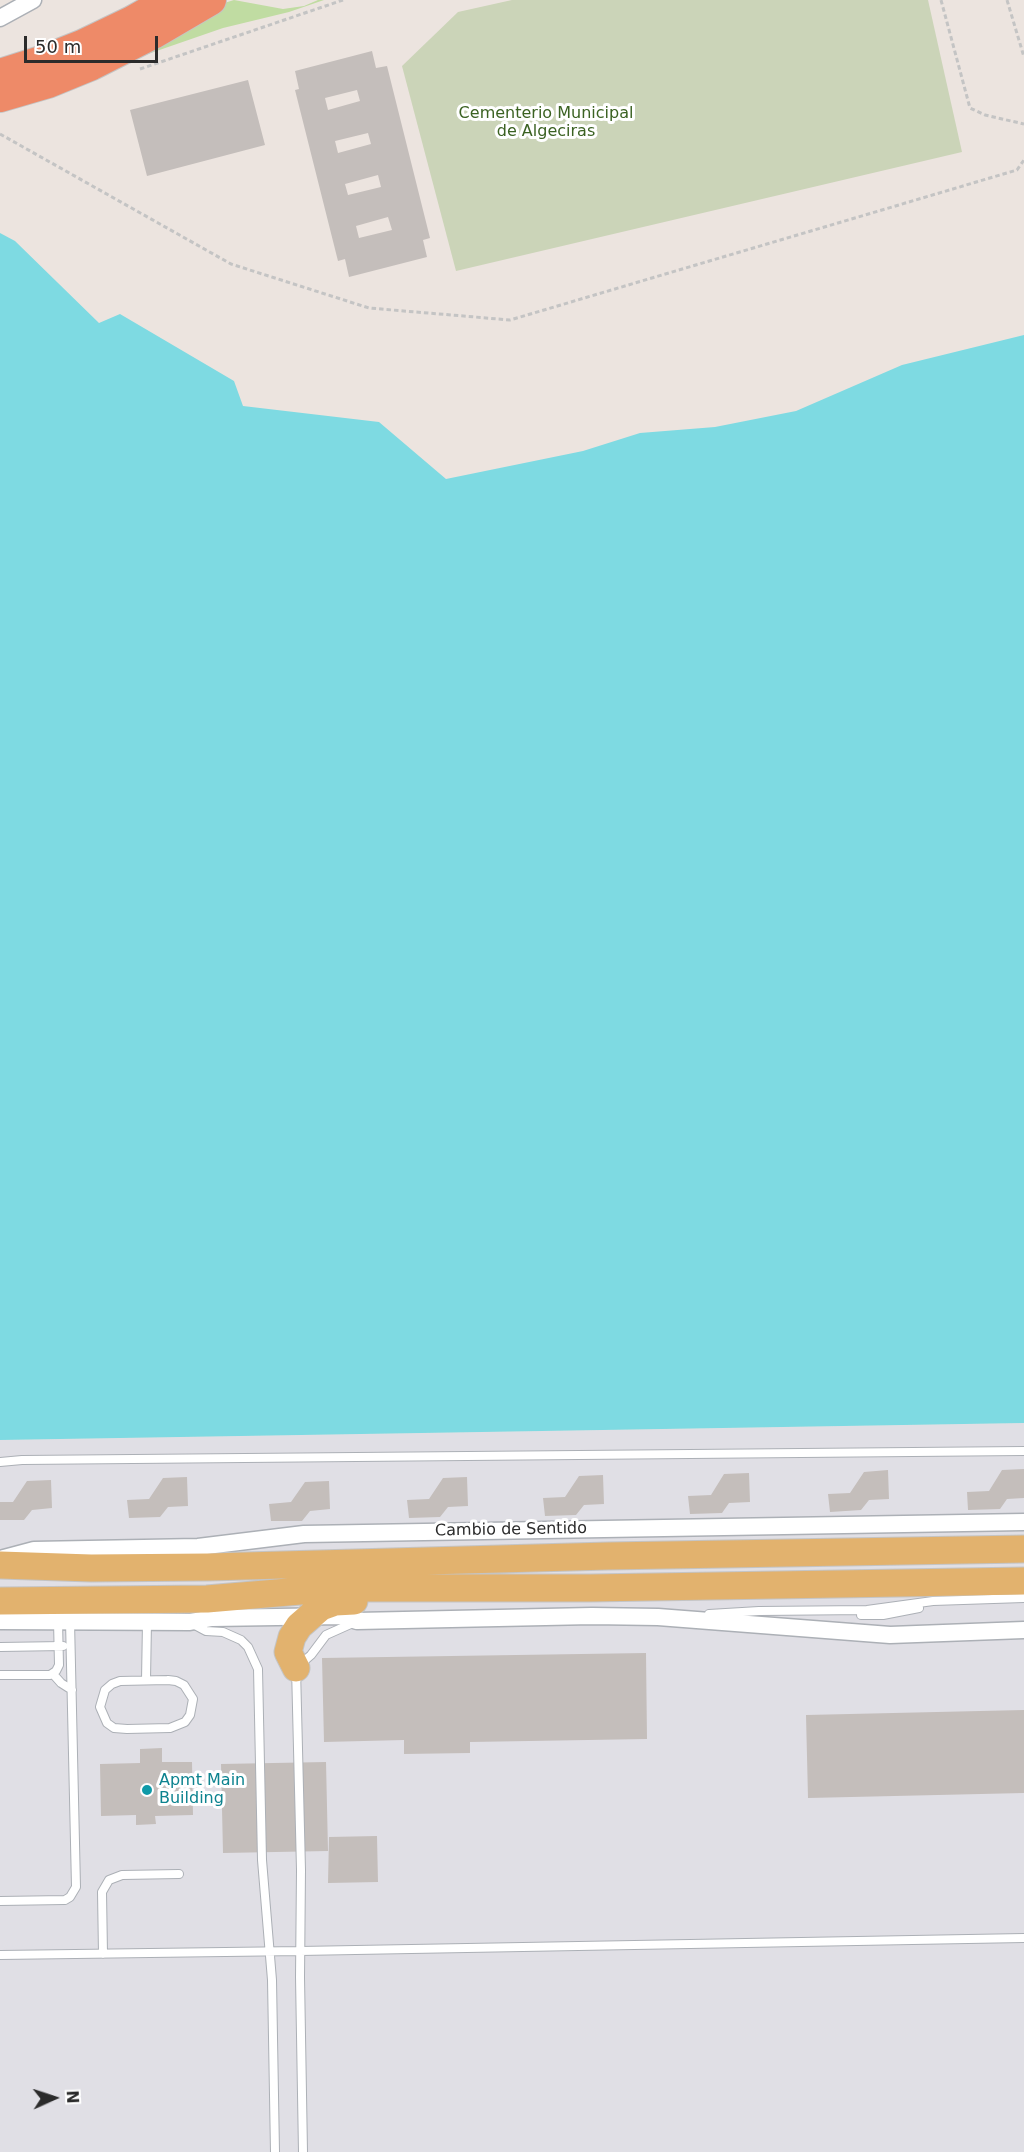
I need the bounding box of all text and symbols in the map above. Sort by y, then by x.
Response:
scale bar [27,24,160,62]
text: 50 m [35,36,81,57]
park label: Cementerio Municipal de Algeciras [459,104,633,142]
street label: Cambio de Sentido [435,1519,587,1541]
place label: Apmt Main Building [159,1771,245,1809]
marker: Apmt Main Building [140,1783,154,1797]
north arrow [24,2068,84,2128]
text: N [63,2090,82,2104]

